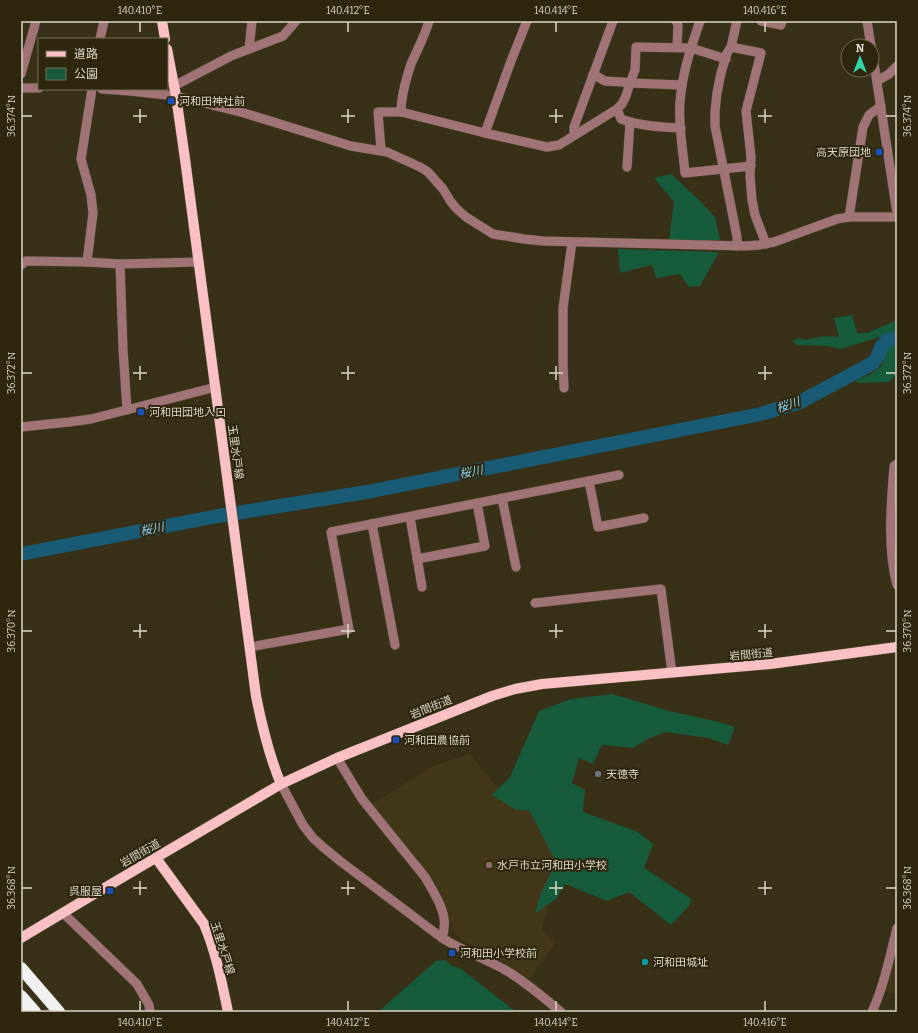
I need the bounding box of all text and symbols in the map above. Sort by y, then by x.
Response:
text: 140.410°E [118,5,162,17]
text: 140.412°E [326,5,370,17]
text: 140.414°E [534,5,578,17]
text: 140.416°E [743,5,787,17]
legend [38,38,168,90]
north arrow [840,38,880,78]
text: N [856,42,865,55]
text: 道路 [74,47,98,61]
text: 公園 [74,67,98,81]
text: 36.374°N [6,95,18,137]
place label: 河和田神社前 [179,95,245,108]
text: 36.374°N [902,95,914,137]
marker: 河和田神社前 [166,96,176,106]
place label: 高天原団地 [816,146,871,159]
marker: 高天原団地 [874,147,884,157]
text: 36.372°N [6,352,18,394]
text: 36.372°N [902,352,914,394]
water label: 桜川 [774,394,804,416]
place label: 河和田団地入口 [149,406,226,419]
marker: 河和田団地入口 [136,407,146,417]
street label: 玉里水戸線 [225,424,246,480]
water label: 桜川 [458,462,486,481]
water label: 桜川 [139,519,167,538]
text: 36.370°N [6,610,18,652]
text: 36.370°N [902,610,914,652]
street label: 岩間街道 [729,646,774,663]
street label: 岩間街道 [408,693,454,722]
place label: 河和田農協前 [404,734,470,747]
marker: 河和田農協前 [391,735,401,745]
place label: 天徳寺 [606,768,639,781]
marker: 天徳寺 [593,769,603,779]
street label: 岩間街道 [118,837,163,870]
place label: 水戸市立河和田小学校 [497,859,607,872]
marker: 水戸市立河和田小学校 [484,860,494,870]
text: 36.368°N [6,866,18,910]
text: 36.368°N [902,866,914,910]
place label: 呉服屋 [69,885,102,898]
marker: 呉服屋 [105,886,115,896]
street label: 玉里水戸線 [208,920,237,976]
place label: 河和田小学校前 [460,947,537,960]
marker: 河和田小学校前 [447,948,457,958]
place label: 河和田城址 [653,956,708,969]
marker: 河和田城址 [640,957,650,967]
text: 140.410°E [118,1017,162,1029]
text: 140.412°E [326,1017,370,1029]
text: 140.414°E [534,1017,578,1029]
text: 140.416°E [743,1017,787,1029]

